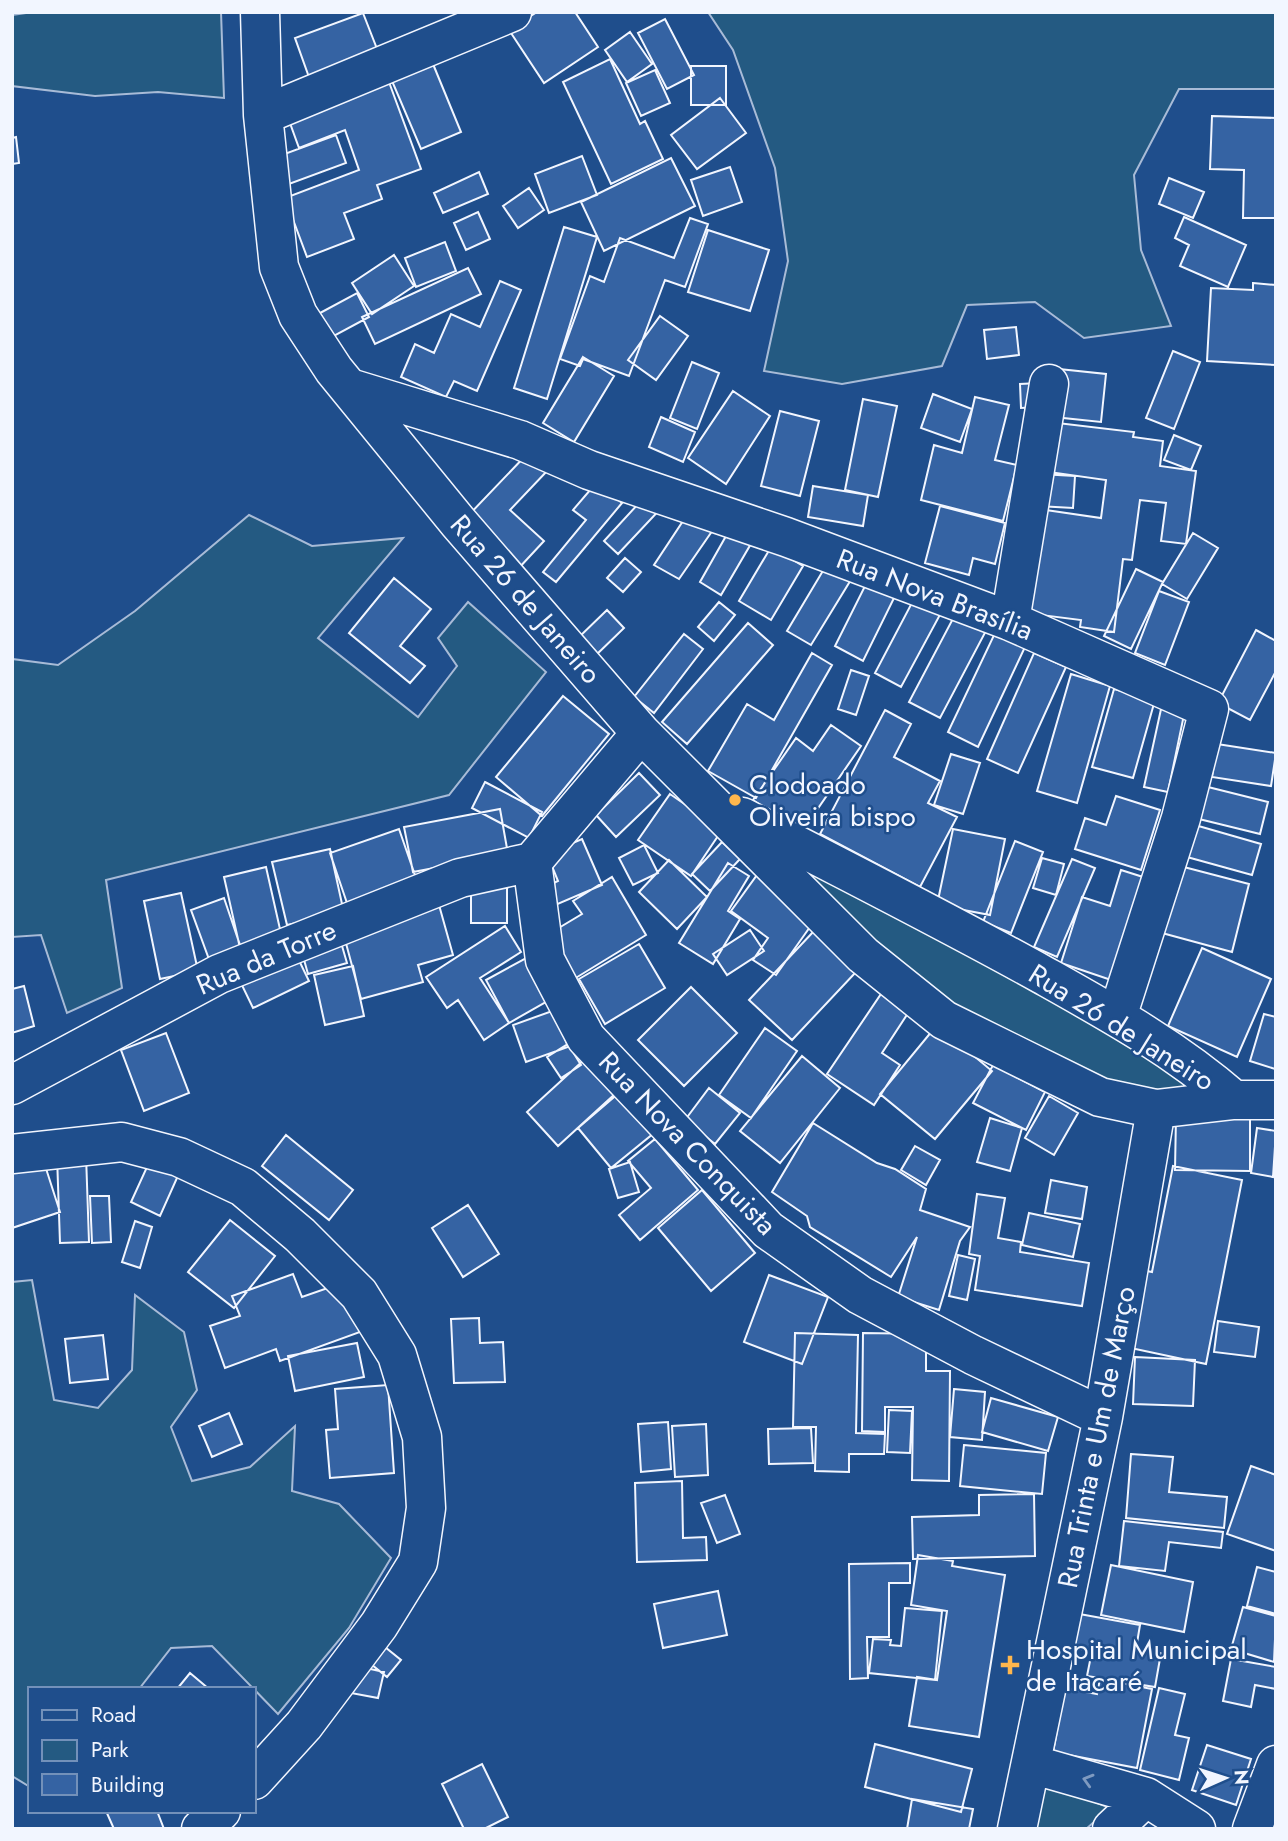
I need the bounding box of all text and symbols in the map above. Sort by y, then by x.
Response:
street label: Rua 26 de Janeiro [440,506,611,693]
street label: Rua Nova Brasília [831,538,1039,651]
place label: Clodoado Oliveira bispo [749,764,916,837]
marker: Clodoado Oliveira bispo [727,792,743,808]
street label: Rua da Torre [190,910,343,1005]
street label: Rua 26 de Janeiro [1021,954,1223,1101]
street label: Rua Nova Conquista [589,1042,786,1244]
street label: Rua Trinta e Um de Março [1047,1283,1146,1591]
place label: Hospital Municipal de Itacaré [1026,1629,1247,1702]
marker: Hospital Municipal de Itacaré [1000,1655,1020,1675]
legend [28,1687,256,1813]
text: Road [91,1700,136,1730]
text: Park [91,1735,129,1765]
north arrow [1190,1743,1260,1813]
text: N [1228,1769,1255,1785]
text: Building [91,1770,164,1800]
one-way arrow [1083,1774,1095,1789]

